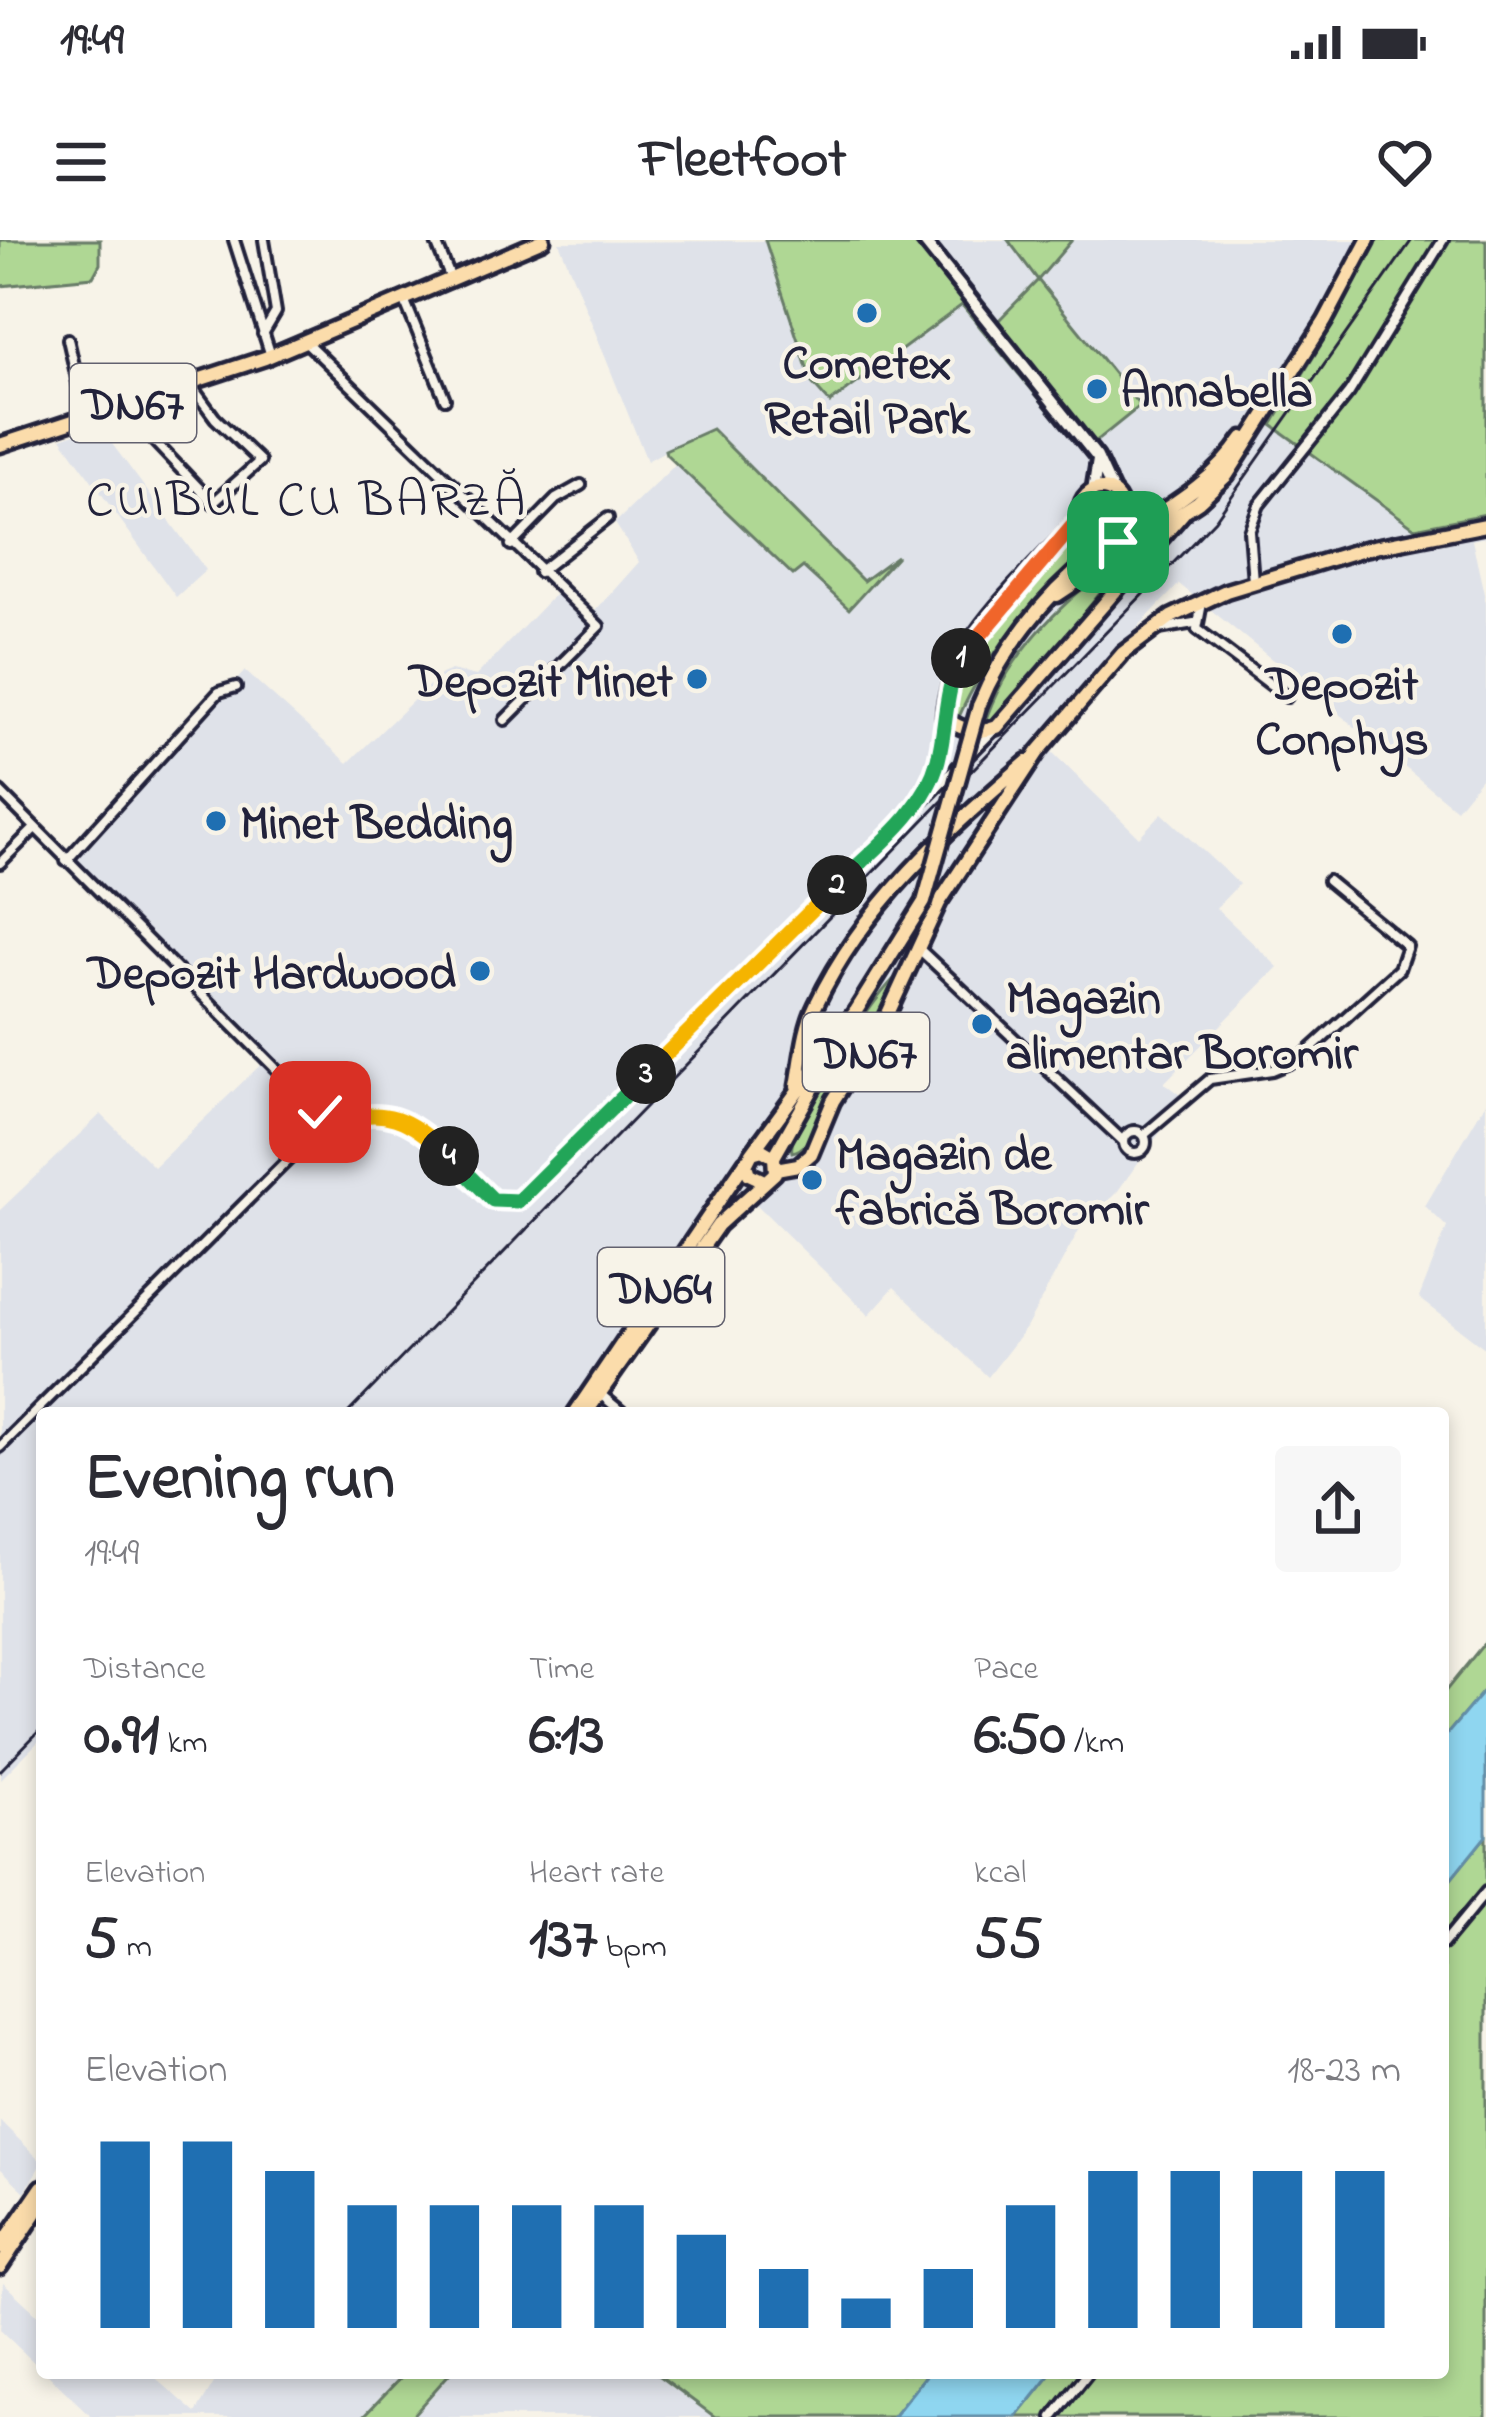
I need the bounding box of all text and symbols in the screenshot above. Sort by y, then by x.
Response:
text: 19:49 [60,9,124,75]
text: Fleetfoot [640,123,846,201]
icon: menu [48,129,114,195]
icon: heart [1372,129,1438,195]
marker: Cometex Retail Park [854,300,880,326]
place label: Cometex Retail Park [764,331,971,456]
place label: Annabella [1121,359,1313,429]
road number: DN67 [70,364,196,442]
marker: Annabella [1084,376,1110,402]
district label: CUIBUL CU BARZĂ [86,465,528,540]
pin [1067,491,1169,593]
icon: arrive [1085,509,1151,575]
marker: Depozit Conphys [1329,621,1355,647]
pin: 1 [931,628,991,688]
text: 1 [956,634,966,682]
place label: Depozit Minet [407,649,674,719]
place label: Depozit Conphys [1255,652,1429,777]
marker: Depozit Minet [684,666,710,692]
place label: Minet Bedding [240,791,513,863]
marker: Minet Bedding [203,808,229,834]
pin: 2 [807,855,867,915]
text: 2 [829,861,845,909]
place label: Depozit Hardwood [86,941,456,1011]
marker: Depozit Hardwood [467,958,493,984]
place label: Magazin alimentar Boromir [1006,966,1359,1091]
marker: Magazin alimentar Boromir [969,1011,995,1037]
road number: DN67 [803,1013,929,1091]
pin: 3 [616,1044,676,1104]
text: 3 [639,1050,653,1098]
pin [269,1061,371,1163]
icon: check [287,1079,353,1145]
place label: Magazin de fabrică Boromir [835,1122,1150,1247]
pin: 4 [419,1126,479,1186]
text: 4 [442,1132,456,1180]
marker: Magazin de fabrică Boromir [799,1167,825,1193]
road number: DN64 [598,1248,724,1326]
text: Evening run [84,1433,395,1529]
button: share [1275,1446,1401,1572]
text: 19:49 [84,1526,139,1583]
text: Distance [84,1646,206,1694]
text: Time [529,1646,594,1694]
text: Pace [974,1646,1038,1694]
text: 0.91 [84,1694,159,1781]
text: 6:13 [529,1694,604,1781]
text: 6:50 [974,1694,1066,1781]
text: km [159,1720,208,1768]
text: /km [1066,1720,1124,1768]
text: Elevation [84,1850,205,1898]
text: Heart rate [529,1850,664,1898]
text: kcal [974,1850,1026,1898]
text: 5 [84,1898,118,1985]
text: 137 [529,1898,598,1985]
text: 55 [974,1898,1043,1985]
text: m [118,1924,152,1972]
text: bpm [598,1924,667,1972]
text: Elevation [84,2043,227,2100]
text: 18–23 m [1287,2043,1401,2100]

